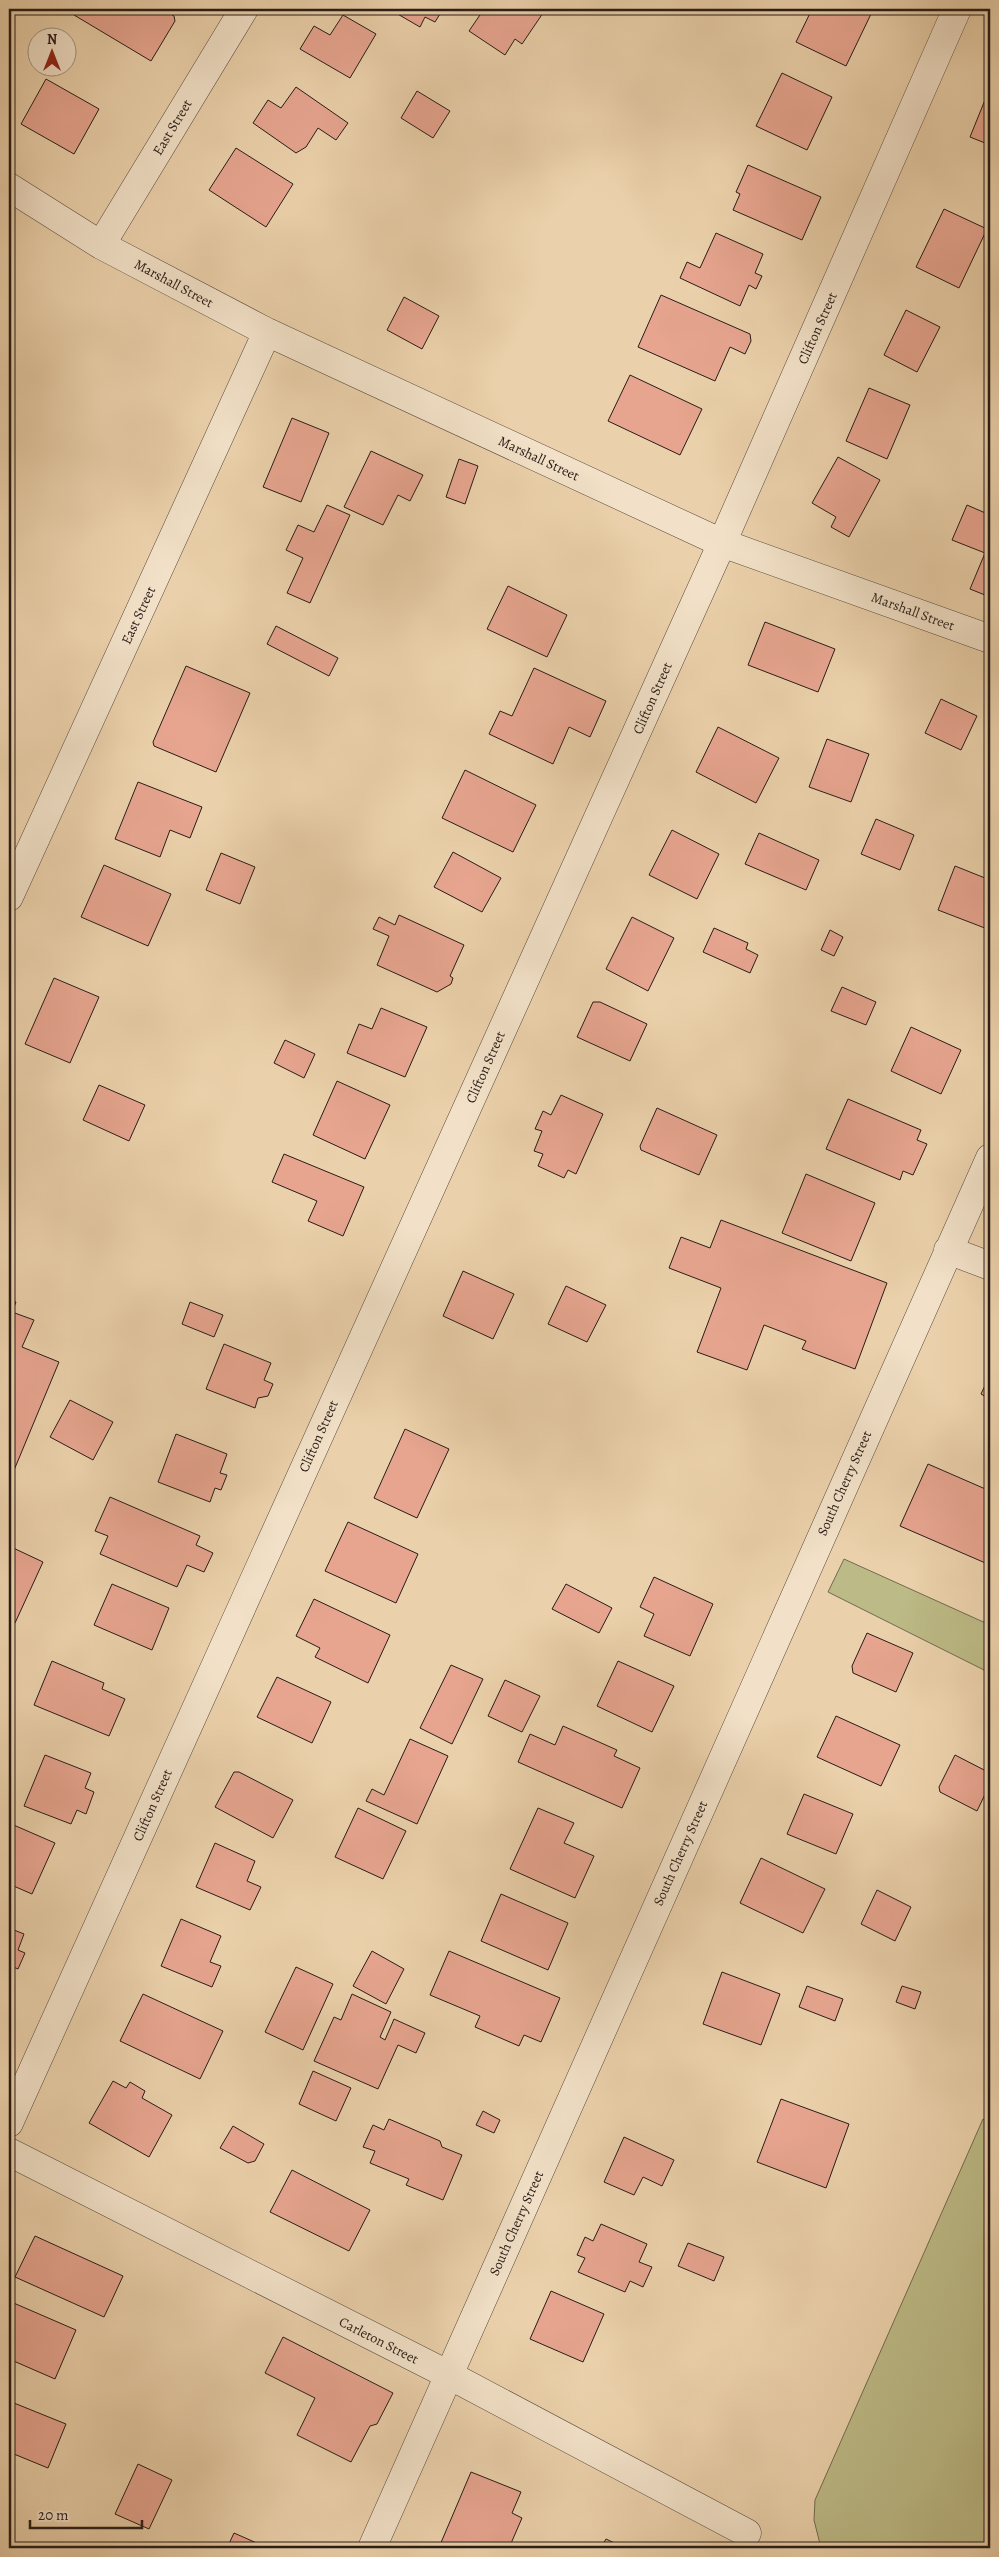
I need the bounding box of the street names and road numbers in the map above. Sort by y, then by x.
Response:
street label: East Street [148,95,197,159]
street label: Marshall Street [131,255,217,312]
street label: Clifton Street [793,289,842,367]
street label: Marshall Street [495,431,583,486]
street label: East Street [117,583,160,647]
street label: Marshall Street [869,588,957,635]
street label: Clifton Street [628,659,677,737]
street label: Clifton Street [461,1028,510,1106]
street label: Clifton Street [294,1397,343,1475]
street label: South Cherry Street [813,1427,876,1539]
street label: Clifton Street [128,1766,177,1844]
street label: South Cherry Street [649,1797,712,1909]
street label: South Cherry Street [485,2167,548,2279]
street label: Carleton Street [336,2312,422,2369]

